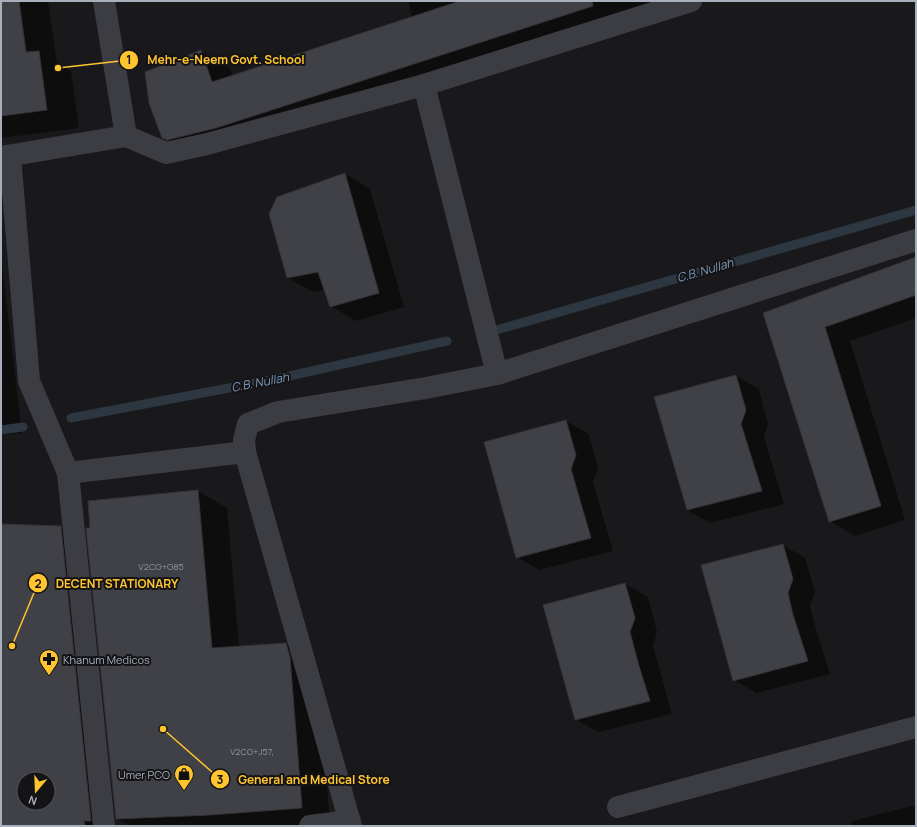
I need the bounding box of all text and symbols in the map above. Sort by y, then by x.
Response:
callout: Mehr-e-Neem Govt. School [119,48,313,72]
text: 1 [126,51,132,68]
text: Mehr-e-Neem Govt. School [147,51,305,68]
water label: C.B. Nullah [675,254,736,286]
water label: C.B. Nullah [230,368,291,396]
house number: V2CG+G85 [138,560,184,573]
callout: DECENT STATIONARY [28,571,187,595]
text: 2 [34,575,42,592]
text: DECENT STATIONARY [56,575,179,592]
pharmacy icon: Khanum Medicos [38,648,60,676]
place label: Khanum Medicos [63,652,150,667]
house number: V2CG+J57, [230,745,274,758]
shop icon: Umer PCO [173,763,195,791]
place label: Umer PCO [118,767,170,782]
callout: General and Medical Store [210,767,397,791]
north arrow [16,771,56,811]
text: 3 [217,771,224,788]
text: General and Medical Store [238,771,390,788]
text: N [26,793,39,809]

